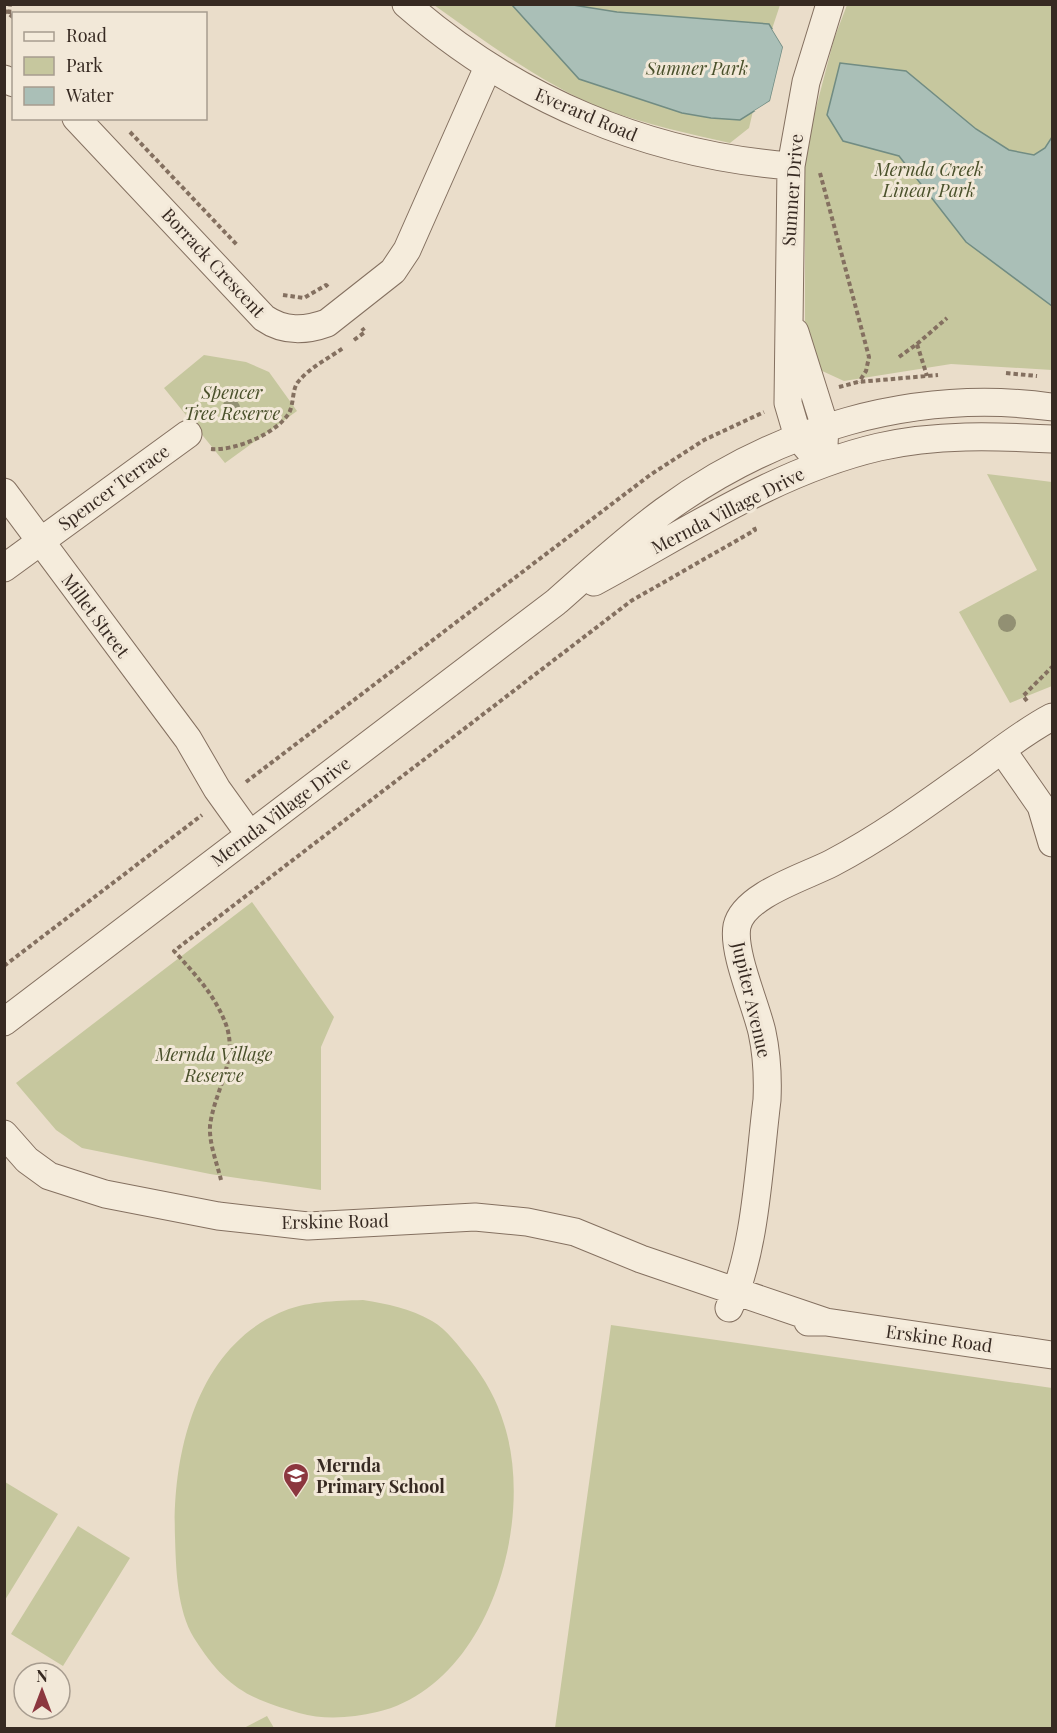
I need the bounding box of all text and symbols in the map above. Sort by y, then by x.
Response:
legend [12,12,207,120]
text: Road [66,23,107,47]
text: Park [66,53,103,77]
park label: Sumner Park [645,56,748,80]
street label: Everard Road [531,82,642,147]
text: Water [65,83,114,107]
street label: Sumner Drive [776,133,808,247]
park label: Mernda Creek Linear Park [874,157,983,202]
street label: Borrack Crescent [157,203,271,323]
park label: Spencer Tree Reserve [184,380,281,425]
street label: Spencer Terrace [53,439,174,536]
street label: Mernda Village Drive [647,461,808,559]
street label: Millet Street [56,569,136,663]
street label: Mernda Village Drive [206,751,355,872]
street label: Jupiter Avenue [727,939,777,1060]
park label: Mernda Village Reserve [154,1042,273,1087]
street label: Erskine Road [281,1208,389,1234]
street label: Erskine Road [884,1319,995,1357]
place label: Mernda Primary School [316,1453,445,1498]
school or university icon: Mernda Primary School [281,1461,311,1499]
north arrow [12,1661,72,1721]
text: N [36,1665,48,1686]

